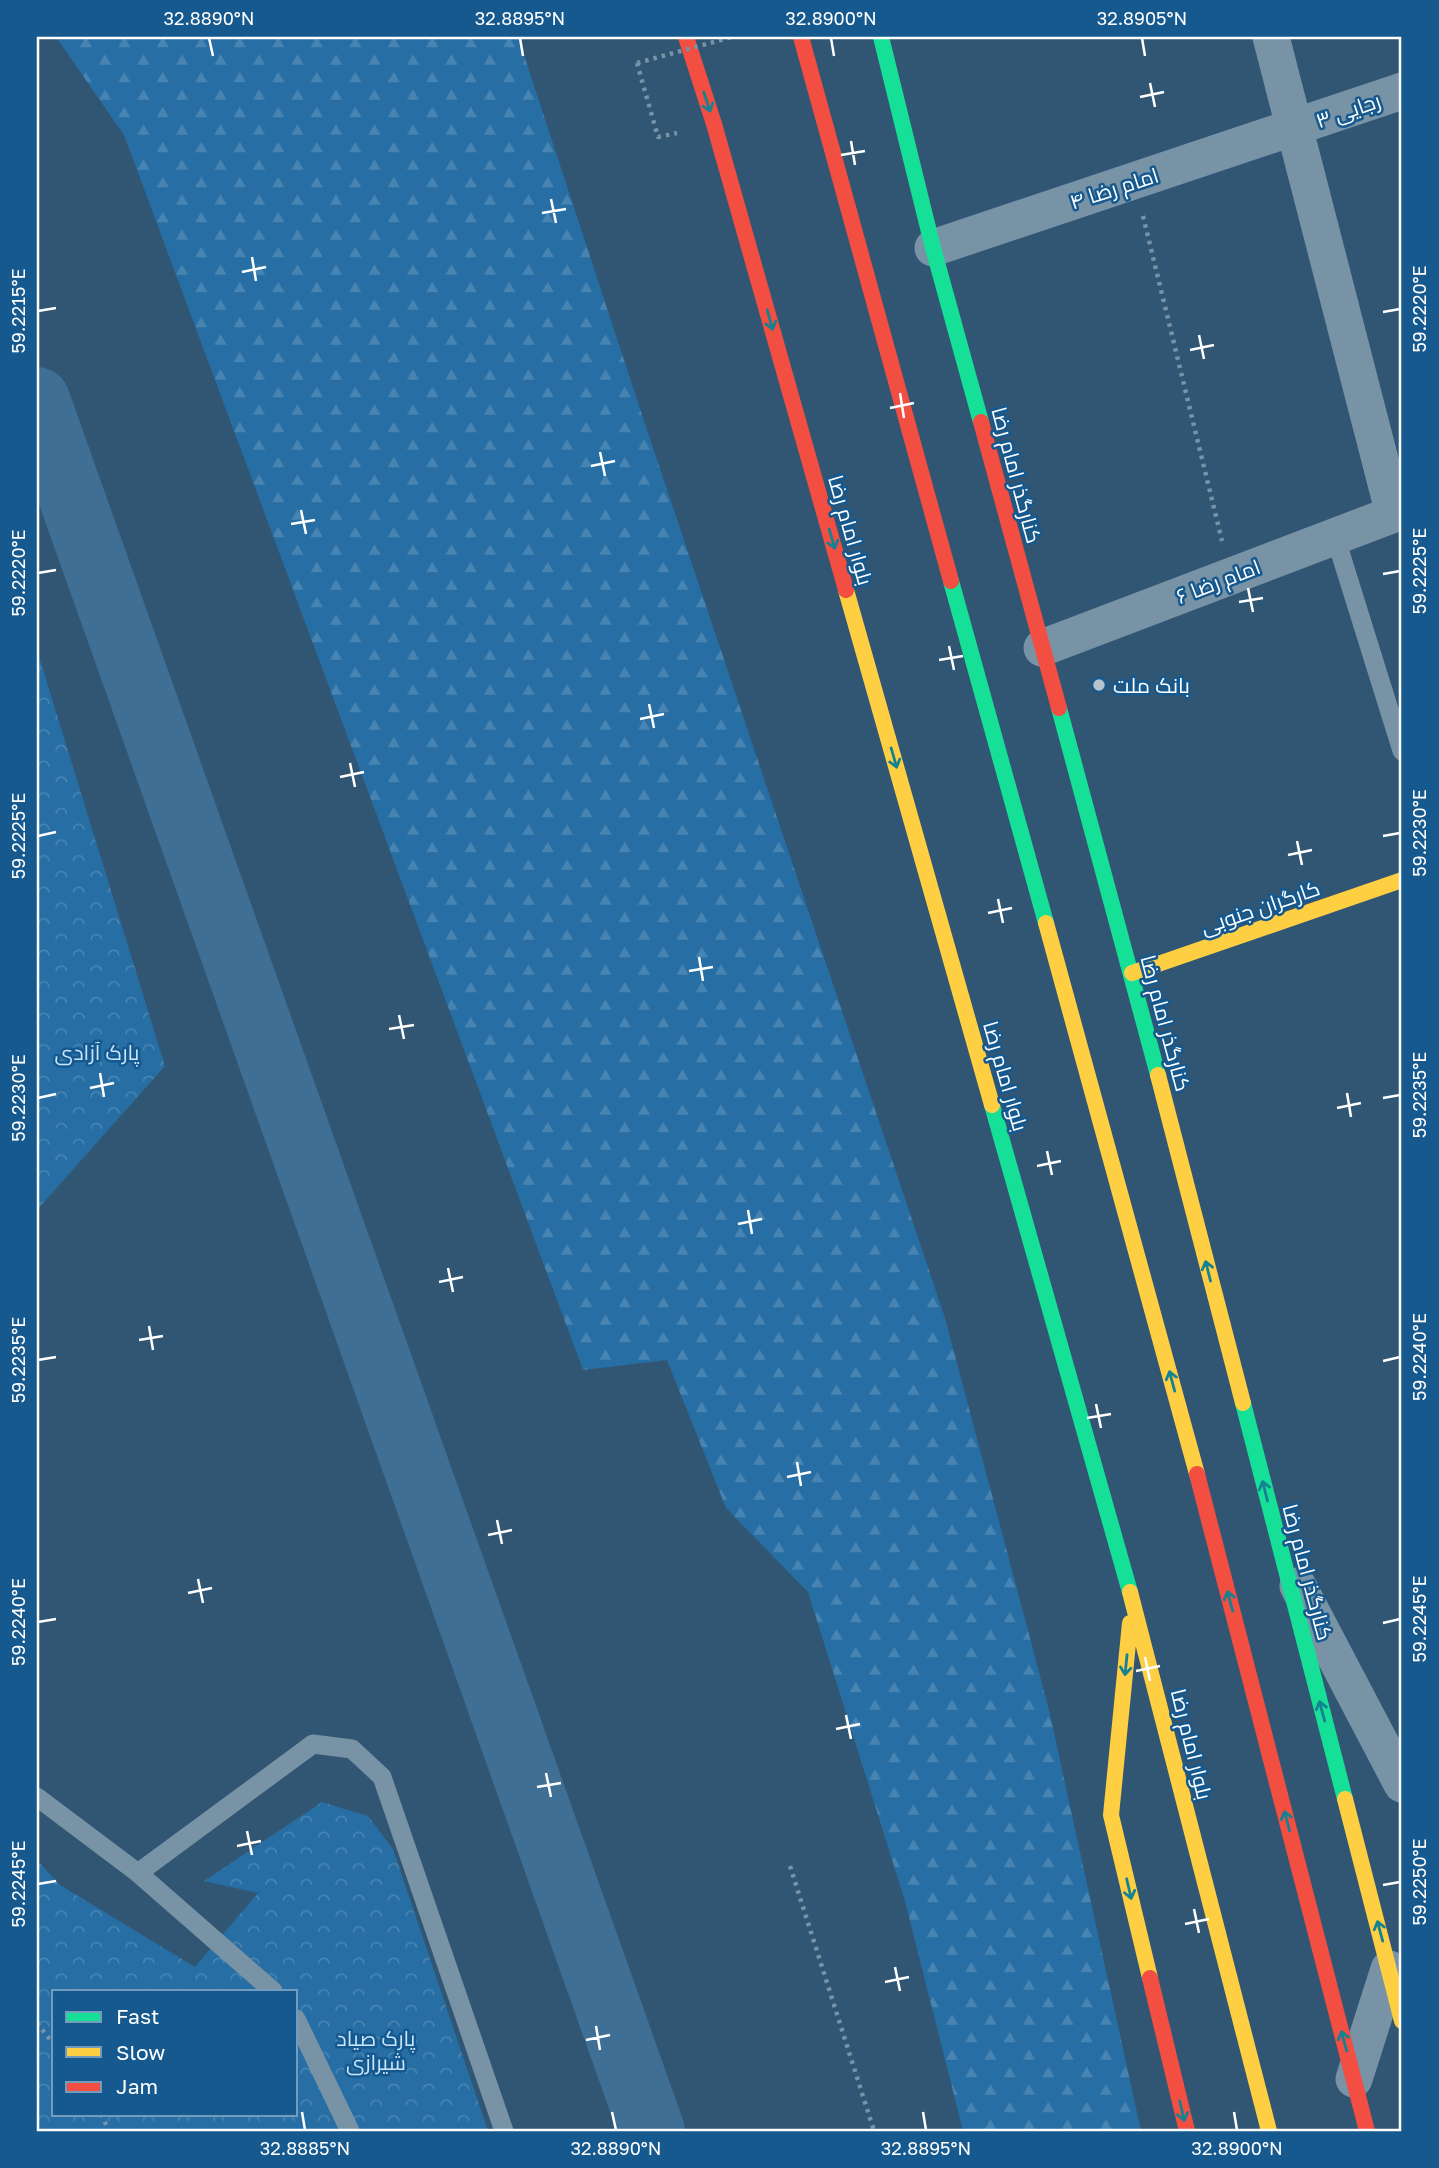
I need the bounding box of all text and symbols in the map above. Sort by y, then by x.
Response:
text: 32.8890°N [163,7,255,29]
text: 32.8895°N [475,7,565,29]
text: 32.8900°N [785,7,877,29]
text: 32.8905°N [1097,7,1187,29]
street label: رجایی ۳ [1312,87,1384,134]
one-way arrow [701,90,714,112]
street label: امام رضا ۴ [1066,161,1162,216]
text: 59.2220°E [1408,265,1430,353]
text: 59.2215°E [7,269,29,353]
one-way arrow [764,309,777,331]
street label: کنارگذر امام رضا [984,404,1048,546]
street label: بلوار امام رضا [821,472,879,589]
one-way arrow [826,528,839,550]
text: 59.2225°E [1408,528,1430,614]
text: 59.2220°E [7,529,29,617]
street label: امام رضا ۶ [1172,553,1264,611]
place label: بانک ملت [1113,672,1190,698]
marker: بانک ملت [1091,677,1107,693]
one-way arrow [888,746,901,769]
text: 59.2230°E [1408,789,1430,877]
text: 59.2225°E [7,793,29,879]
street label: کارگران جنوبی [1197,874,1323,940]
street label: کنارگذر امام رضا [1133,952,1197,1094]
street label: بلوار امام رضا [976,1018,1034,1135]
park label: پارک آزادی [55,1039,140,1067]
text: 59.2235°E [1408,1052,1430,1138]
text: 59.2230°E [7,1054,29,1142]
one-way arrow [1201,1260,1214,1282]
text: 59.2240°E [1408,1313,1430,1401]
text: 59.2235°E [7,1317,29,1403]
one-way arrow [1165,1370,1178,1392]
one-way arrow [1258,1480,1271,1503]
street label: کنارگذر امام رضا [1275,1501,1339,1643]
text: 59.2245°E [1408,1575,1430,1663]
text: 59.2240°E [7,1578,29,1666]
one-way arrow [1223,1590,1236,1613]
one-way arrow [1119,1653,1132,1675]
street label: بلوار امام رضا [1164,1686,1218,1803]
one-way arrow [1315,1700,1328,1723]
one-way arrow [1280,1810,1293,1833]
text: 59.2250°E [1408,1838,1430,1926]
text: 59.2245°E [7,1840,29,1928]
one-way arrow [1123,1877,1136,1900]
one-way arrow [1372,1920,1385,1942]
legend [52,1990,298,2116]
text: Fast [116,2003,159,2029]
park label: پارک صیاد شیرازی [337,2025,416,2076]
one-way arrow [1337,2031,1350,2053]
text: Slow [116,2039,165,2065]
text: Jam [116,2073,158,2099]
one-way arrow [1176,2099,1189,2122]
text: 32.8885°N [260,2137,350,2159]
text: 32.8890°N [570,2137,662,2159]
text: 32.8895°N [881,2137,971,2159]
text: 32.8900°N [1191,2137,1283,2159]

